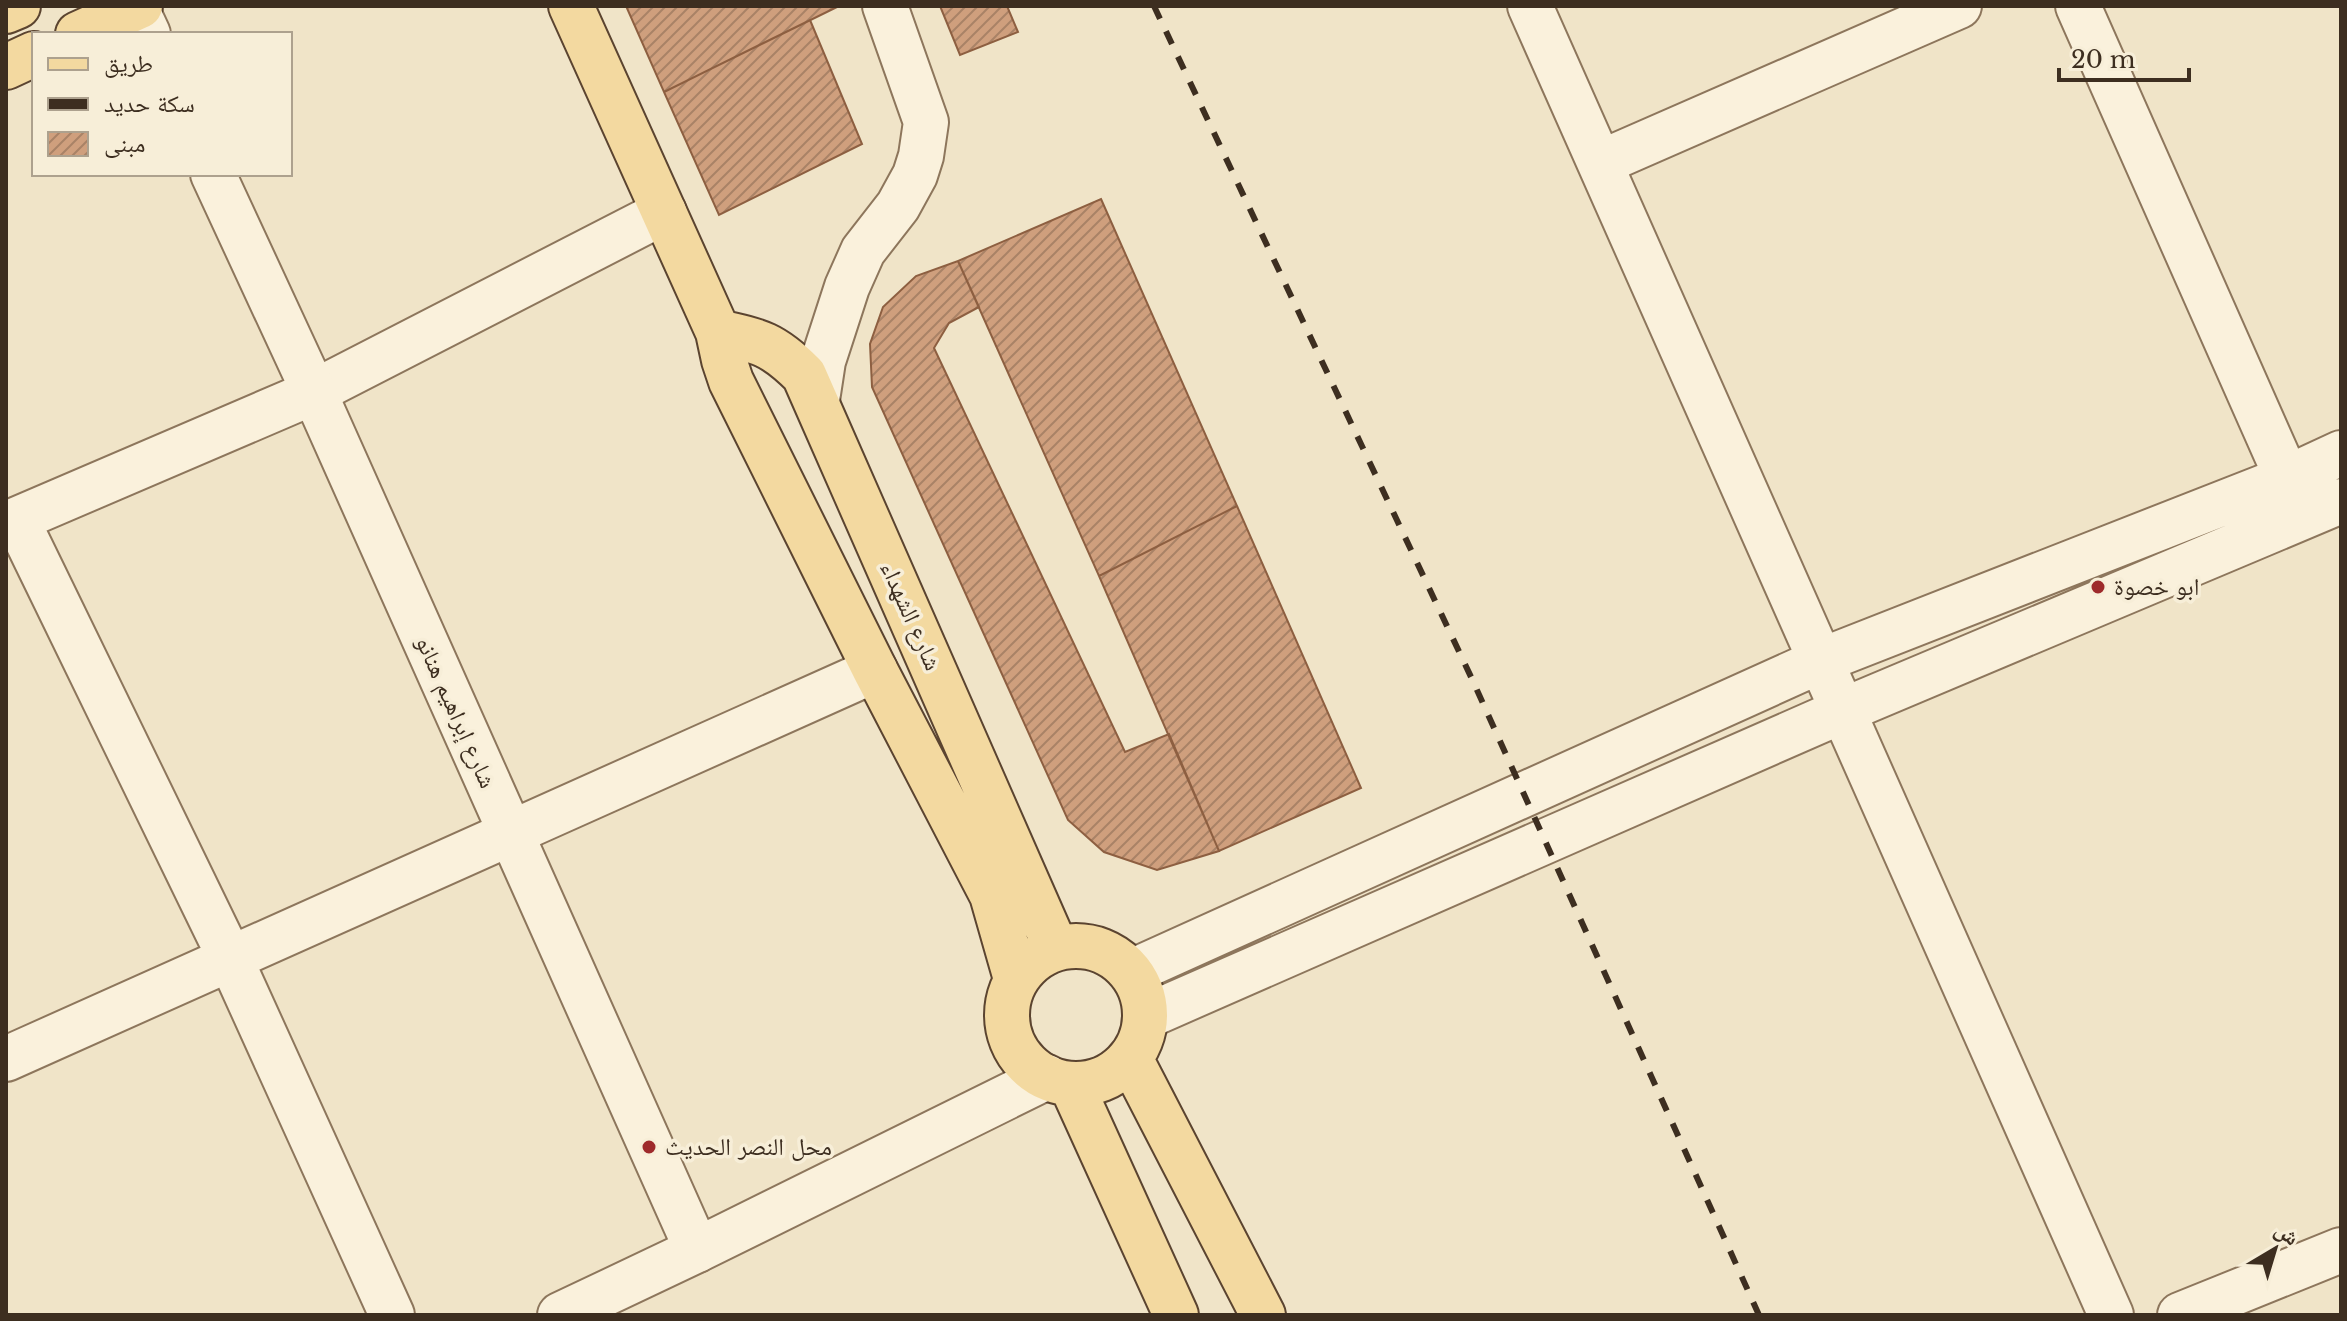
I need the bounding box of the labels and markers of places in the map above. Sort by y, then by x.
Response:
place label: ابو خصوة [2114,572,2199,601]
marker: ابو خصوة [2089,578,2107,596]
place label: محل النصر الحديث [665,1132,832,1161]
marker: محل النصر الحديث [640,1138,658,1156]

